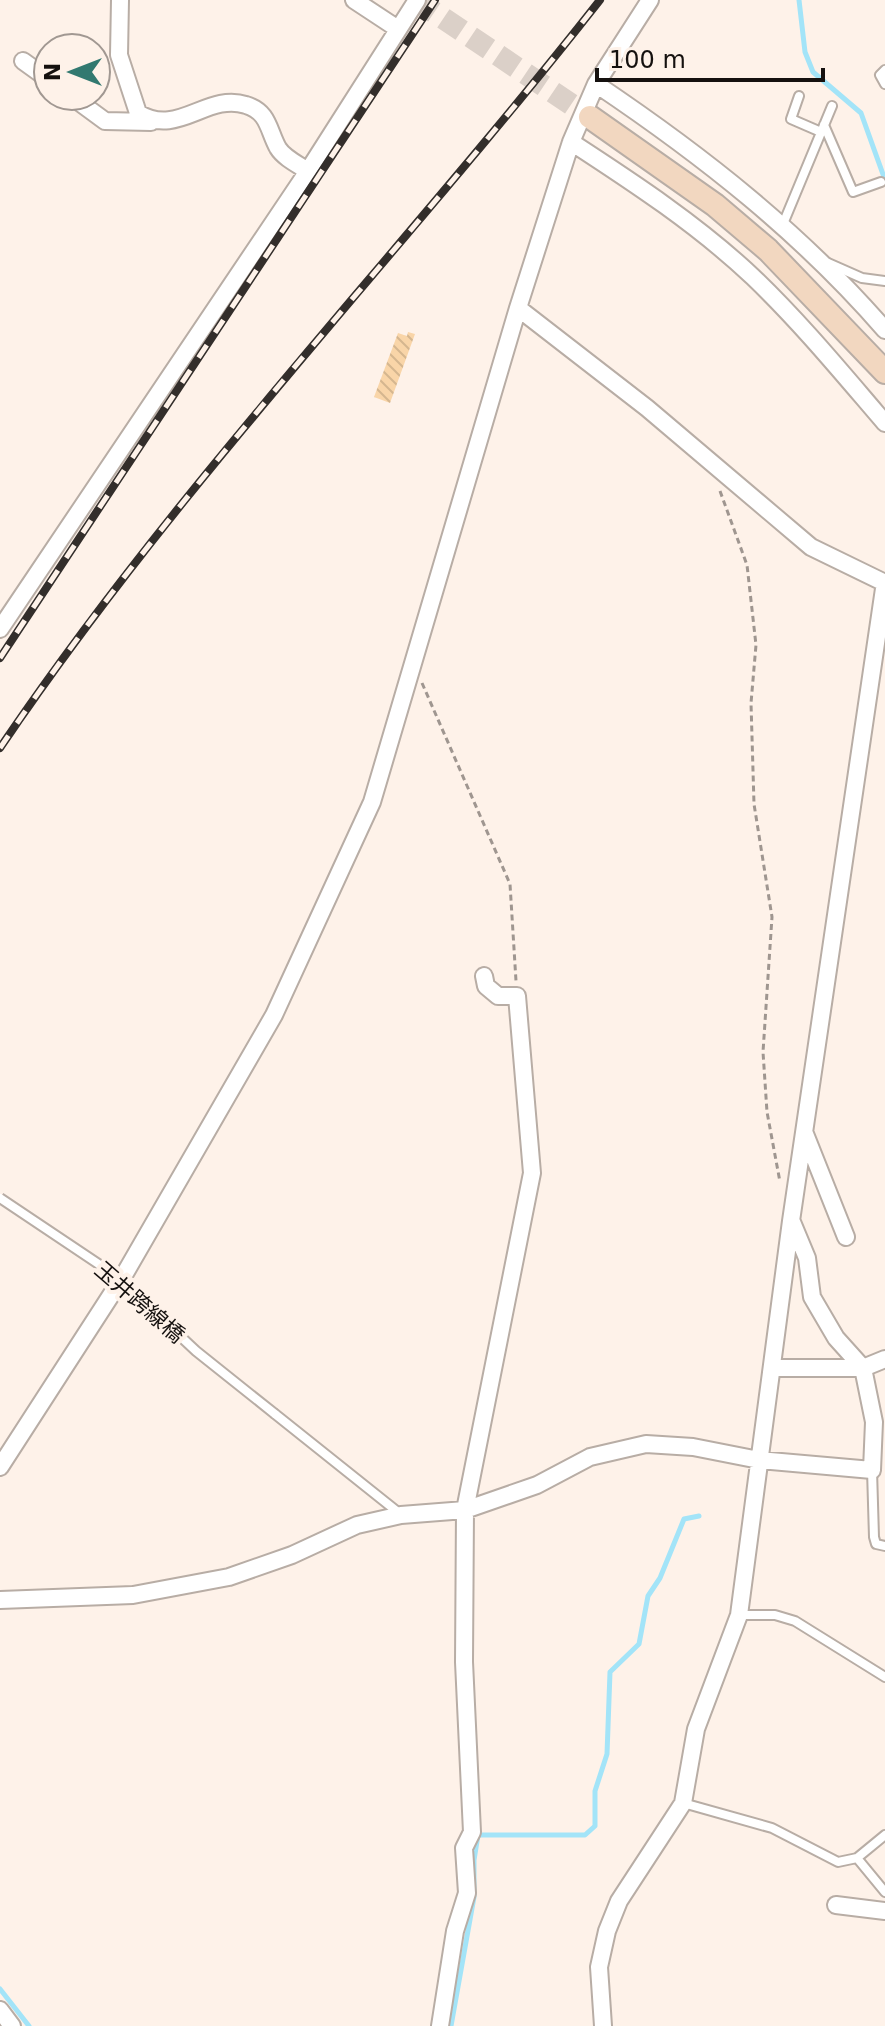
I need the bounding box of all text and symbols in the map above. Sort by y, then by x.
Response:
north arrow [32,32,112,112]
scale bar [597,32,823,82]
text: 100 m [609,46,686,74]
text: N [40,63,65,81]
street label: 玉井跨線橋 [90,1257,189,1348]

